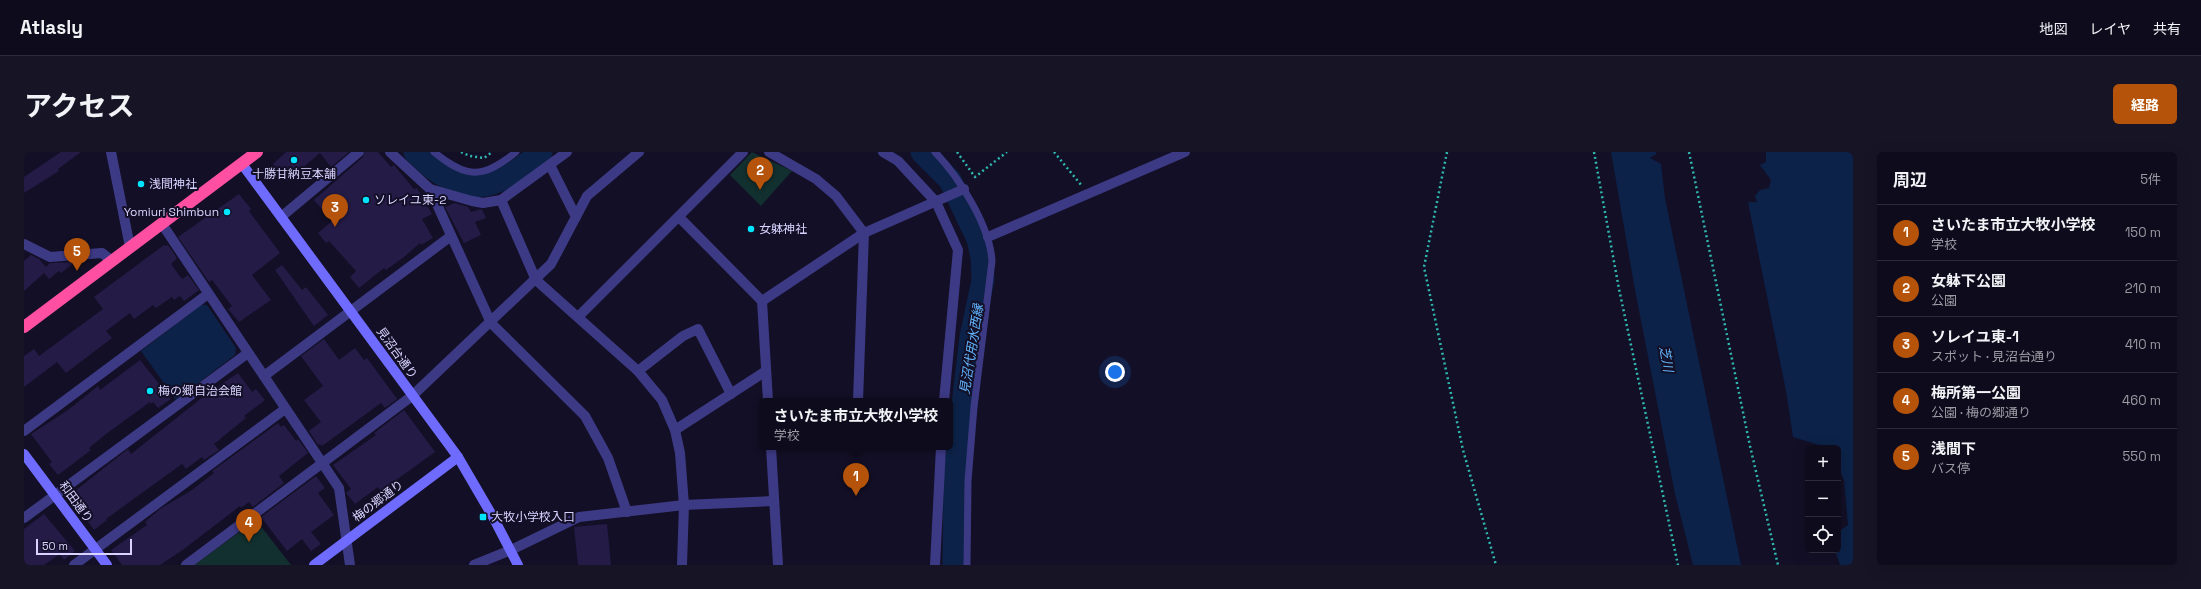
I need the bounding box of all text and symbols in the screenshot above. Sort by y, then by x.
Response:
text: Atlasly [20,15,83,40]
text: 地図 [2039,20,2067,38]
text: レイヤ [2089,20,2131,38]
text: 共有 [2153,20,2181,38]
button: 経路 [2113,84,2177,124]
text: アクセス [24,88,135,124]
marker: 十勝甘納豆本舗 [289,155,299,165]
pin: 2 [747,157,773,190]
place label: 十勝甘納豆本舗 [252,166,336,182]
text: 周辺 [1893,169,1927,191]
text: 5件 [2140,171,2161,188]
place label: 浅間神社 [149,176,197,192]
marker: 浅間神社 [136,179,146,189]
place label: ソレイユ東-2 [374,192,446,208]
pin: 3 [322,194,348,227]
marker: ソレイユ東-2 [361,195,371,205]
place label: Yomiuri Shimbun [124,204,219,220]
marker: Yomiuri Shimbun [222,207,232,217]
text: さいたま市立大牧小学校 [1931,215,2096,234]
place label: 女躰神社 [759,221,807,237]
marker: 女躰神社 [746,224,756,234]
text: 1 [1903,224,1909,241]
text: 150 m [2125,224,2161,241]
text: 学校 [1931,236,1957,253]
pin: 5 [64,238,90,271]
text: 女躰下公園 [1931,271,2006,290]
text: 2 [1902,280,1910,297]
text: 210 m [2125,280,2161,297]
text: 公園 [1931,292,1957,309]
water label: 見沼代用水西縁 [956,301,987,395]
street label: 見沼台通り [373,324,421,382]
text: ソレイユ東-1 [1931,327,2019,346]
text: 3 [1902,336,1910,353]
text: 410 m [2125,336,2161,353]
water label: 芝川 [1656,345,1677,375]
text: スポット · 見沼台通り [1931,348,2057,365]
your location [1105,362,1125,382]
place label: 梅の郷自治会館 [158,383,242,399]
text: 梅所第一公園 [1931,383,2021,402]
marker: 梅の郷自治会館 [145,386,155,396]
text: 4 [1902,392,1910,409]
text: 460 m [2122,392,2161,409]
popup [759,398,953,450]
text: 公園 · 梅の郷通り [1931,404,2031,421]
text: さいたま市立大牧小学校 [774,406,938,425]
text: 学校 [774,427,800,444]
text: 浅間下 [1931,439,1976,458]
map controls [1805,445,1841,553]
button: + [1805,445,1841,481]
text: 5 [1902,448,1910,465]
text: 550 m [2123,448,2161,465]
text: バス停 [1931,460,1970,477]
pin: 1 [843,463,869,496]
street label: 梅の郷通り [349,477,407,525]
street label: 和田通り [55,478,97,526]
button: − [1805,481,1841,517]
pin: 4 [236,509,262,542]
place label: 大牧小学校入口 [491,509,575,525]
marker: 大牧小学校入口 [478,512,488,522]
button: locate [1805,517,1841,553]
scale bar [36,537,132,556]
text: 50 m [42,539,68,553]

